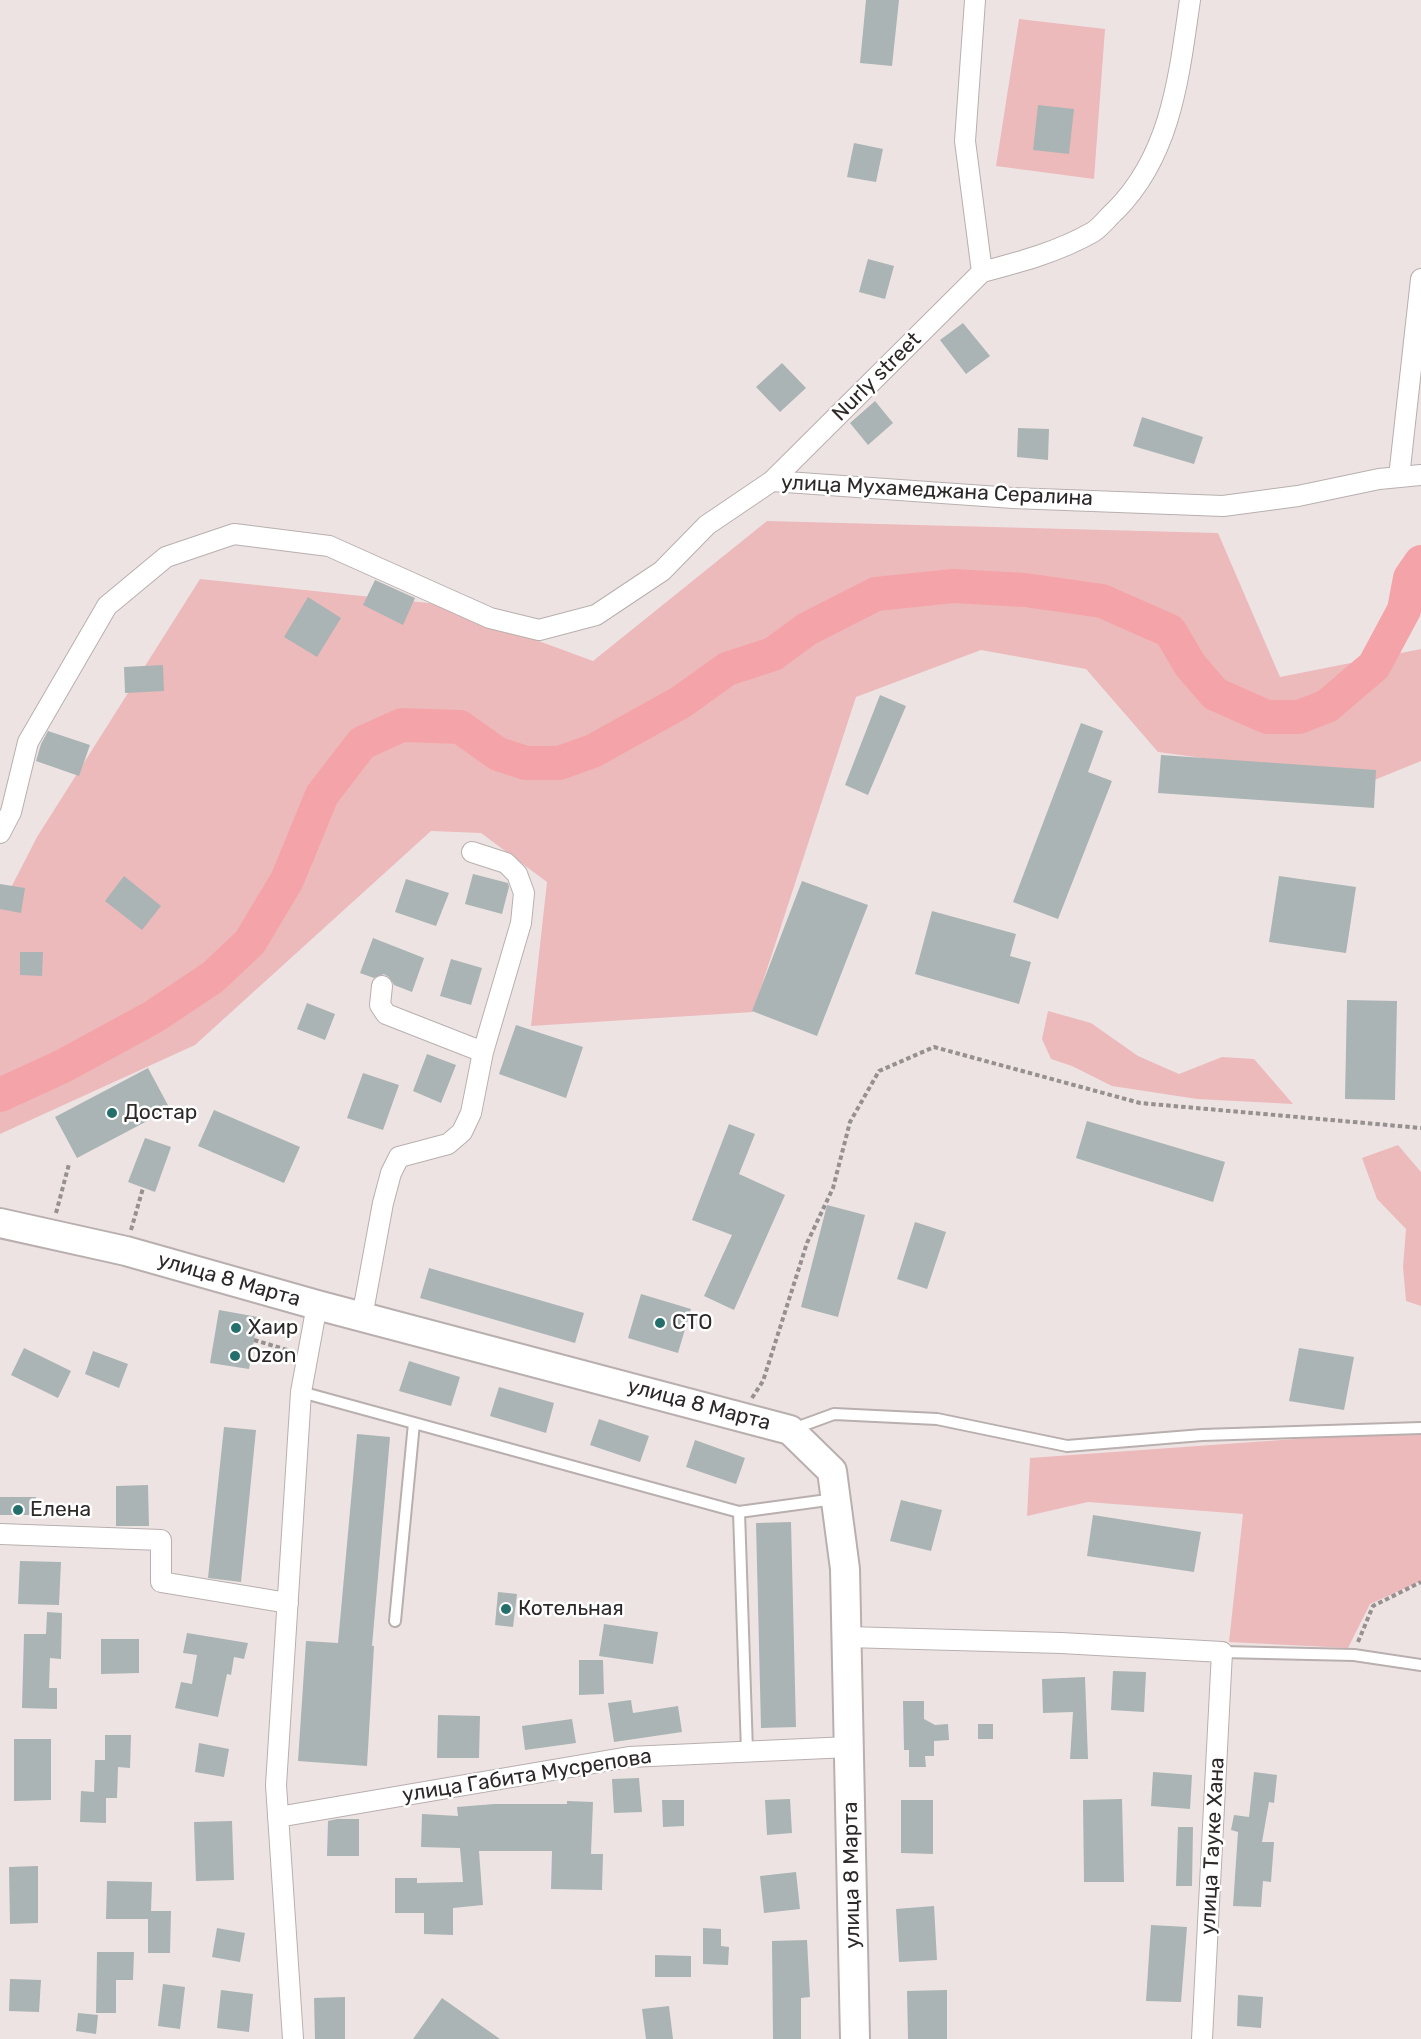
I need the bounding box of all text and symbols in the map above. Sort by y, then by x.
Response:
street label: Nurly street [827,327,927,427]
street label: улица Мухамеджана Сералина [780,470,1094,512]
place label: Достар [124,1100,197,1126]
marker: Достар [105,1106,119,1120]
street label: улица 8 Марта [155,1248,303,1312]
place label: СТО [672,1310,712,1336]
place label: Хаир [248,1315,298,1341]
marker: СТО [653,1316,667,1330]
marker: Хаир [229,1321,243,1335]
place label: Ozon [247,1343,297,1369]
marker: Ozon [228,1349,242,1363]
street label: улица 8 Марта [625,1374,773,1436]
place label: Елена [30,1497,91,1523]
marker: Елена [11,1503,25,1517]
place label: Котельная [518,1596,624,1622]
marker: Котельная [499,1602,513,1616]
street label: улица Габита Мусрепова [401,1744,653,1808]
street label: улица Тауке Хана [1196,1757,1230,1935]
street label: улица 8 Марта [838,1801,866,1949]

